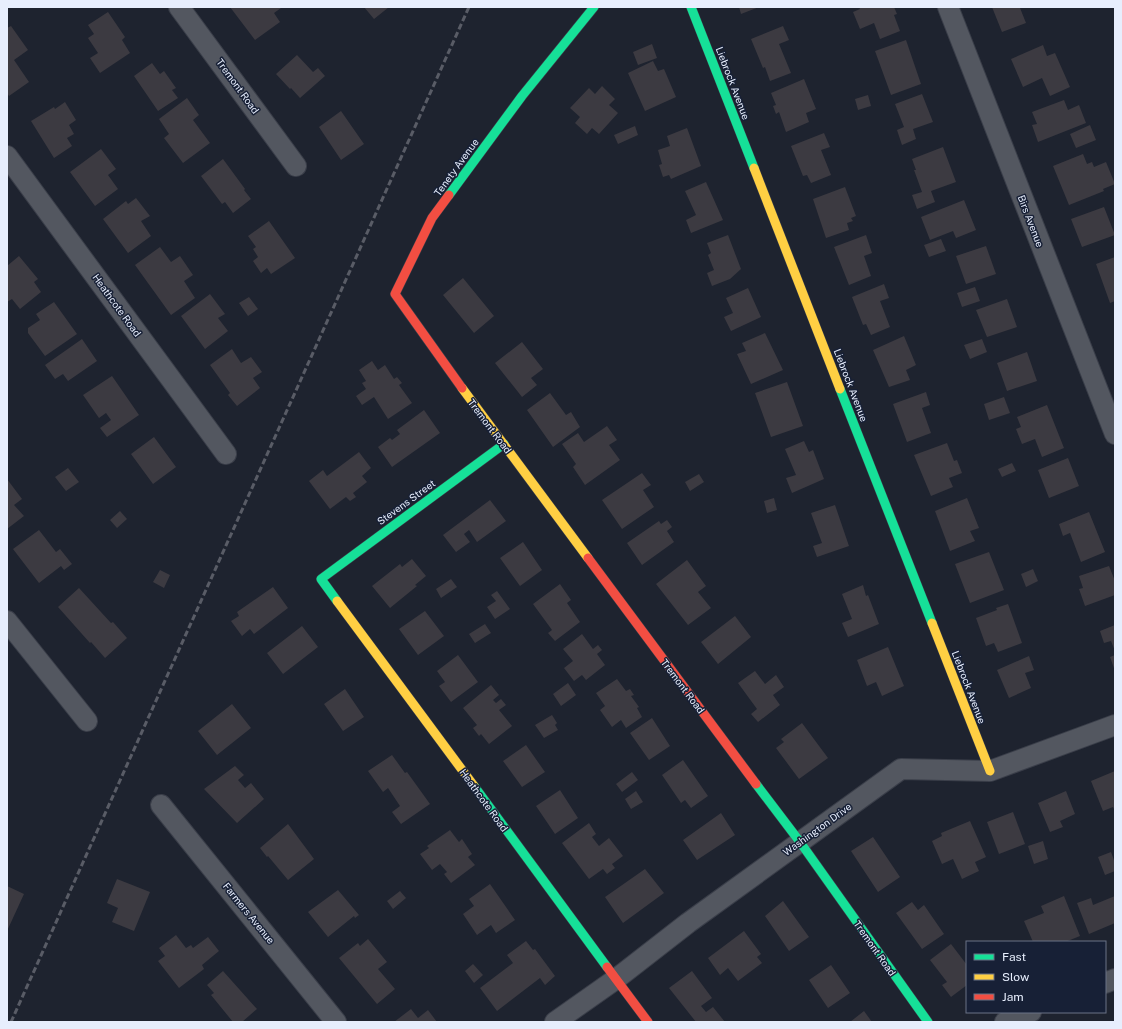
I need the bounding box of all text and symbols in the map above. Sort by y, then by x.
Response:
street label: Liebrock Avenue [714,45,753,121]
street label: Tremont Road [214,56,262,116]
street label: Tenety Avenue [431,136,481,198]
street label: Birs Avenue [1016,193,1047,249]
street label: Heathcote Road [90,271,144,339]
street label: Liebrock Avenue [832,347,871,423]
street label: Tremont Road [466,396,514,456]
street label: Stevens Street [375,477,437,527]
street label: Liebrock Avenue [950,649,989,725]
street label: Tremont Road [659,656,707,716]
street label: Heathcote Road [457,766,511,834]
street label: Washington Drive [780,800,854,858]
street label: Farmers Avenue [221,880,278,946]
street label: Tremont Road [851,918,899,978]
legend [966,941,1106,1013]
text: Fast [1002,950,1027,964]
text: Slow [1002,970,1030,984]
text: Jam [1002,990,1024,1004]

